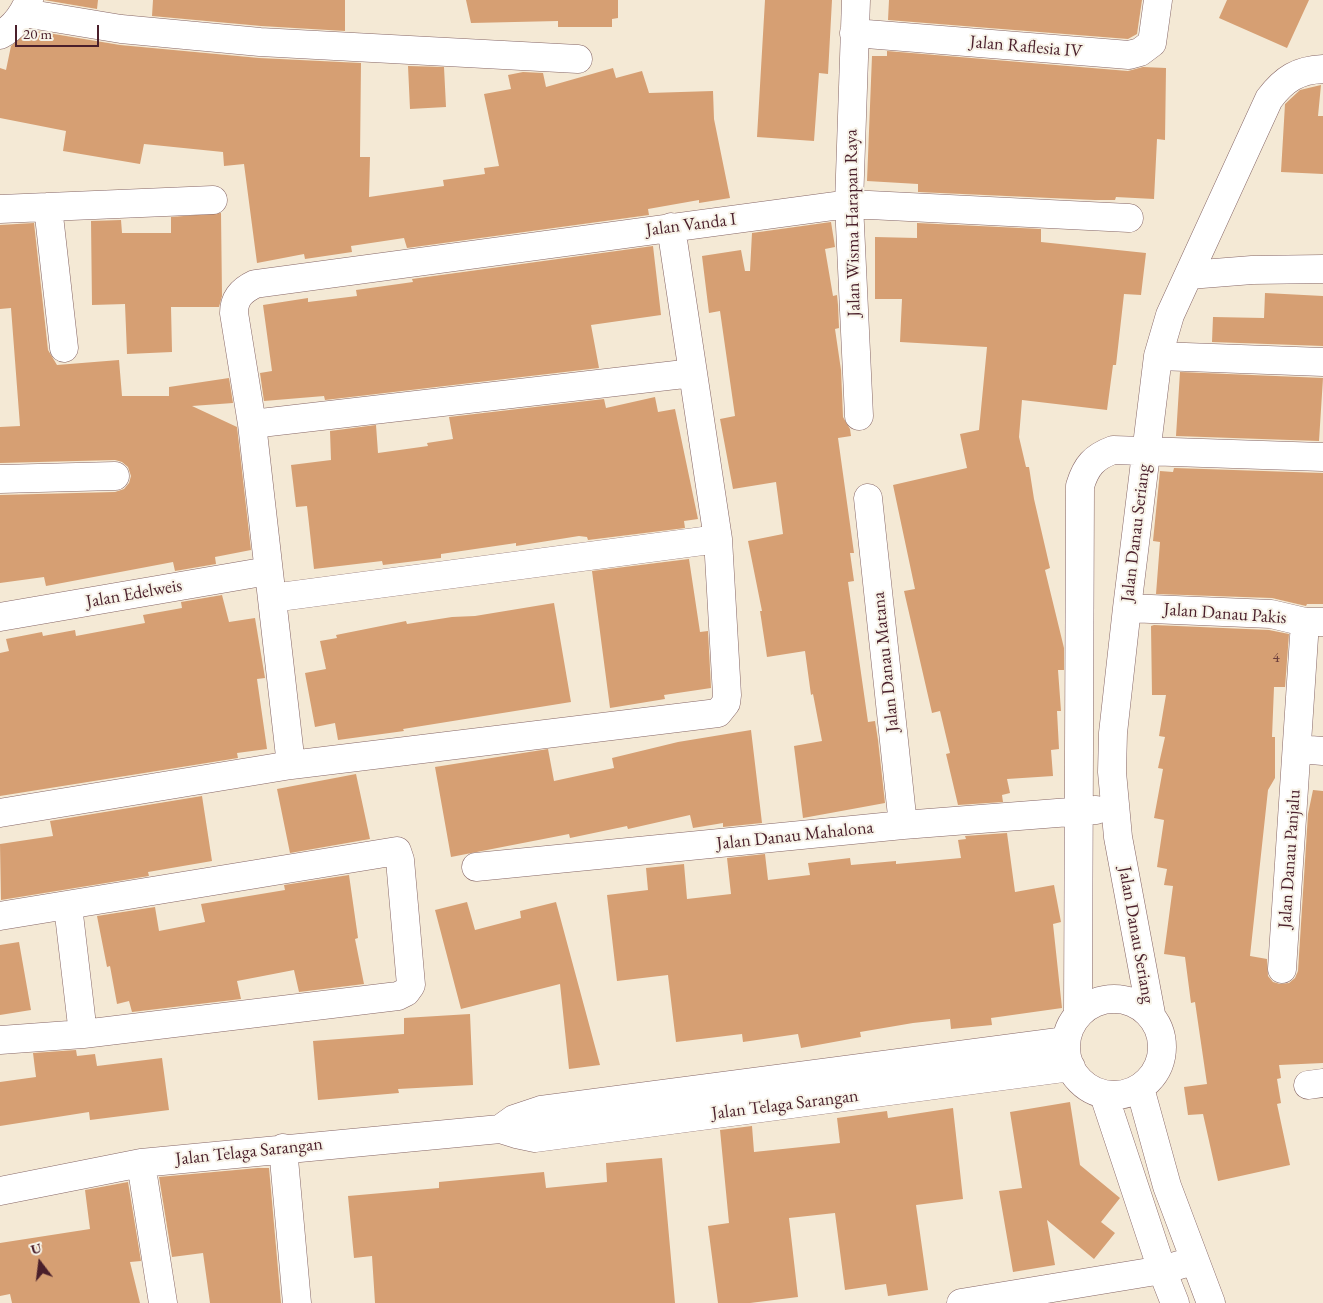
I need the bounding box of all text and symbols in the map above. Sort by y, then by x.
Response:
scale bar [18,15,101,47]
text: 20 m [23,24,52,43]
street label: Jalan Raflesia IV [969,31,1083,63]
street label: Jalan Wisma Harapan Raya [841,129,865,317]
street label: Jalan Vanda I [645,209,737,241]
street label: Jalan Danau Seriang [1117,463,1155,603]
street label: Jalan Edelweis [84,575,184,613]
street label: Jalan Danau Matana [868,591,904,733]
street label: Jalan Danau Pakis [1163,599,1287,629]
house number: 4 [1272,649,1280,667]
street label: Jalan Danau Panjalu [1274,789,1306,929]
street label: Jalan Danau Mahalona [715,817,875,855]
street label: Jalan Danau Seriang [1113,865,1159,1005]
street label: Jalan Telaga Sarangan [710,1085,860,1125]
street label: Jalan Telaga Sarangan [174,1134,324,1170]
north arrow [15,1238,65,1288]
text: U [29,1238,43,1259]

